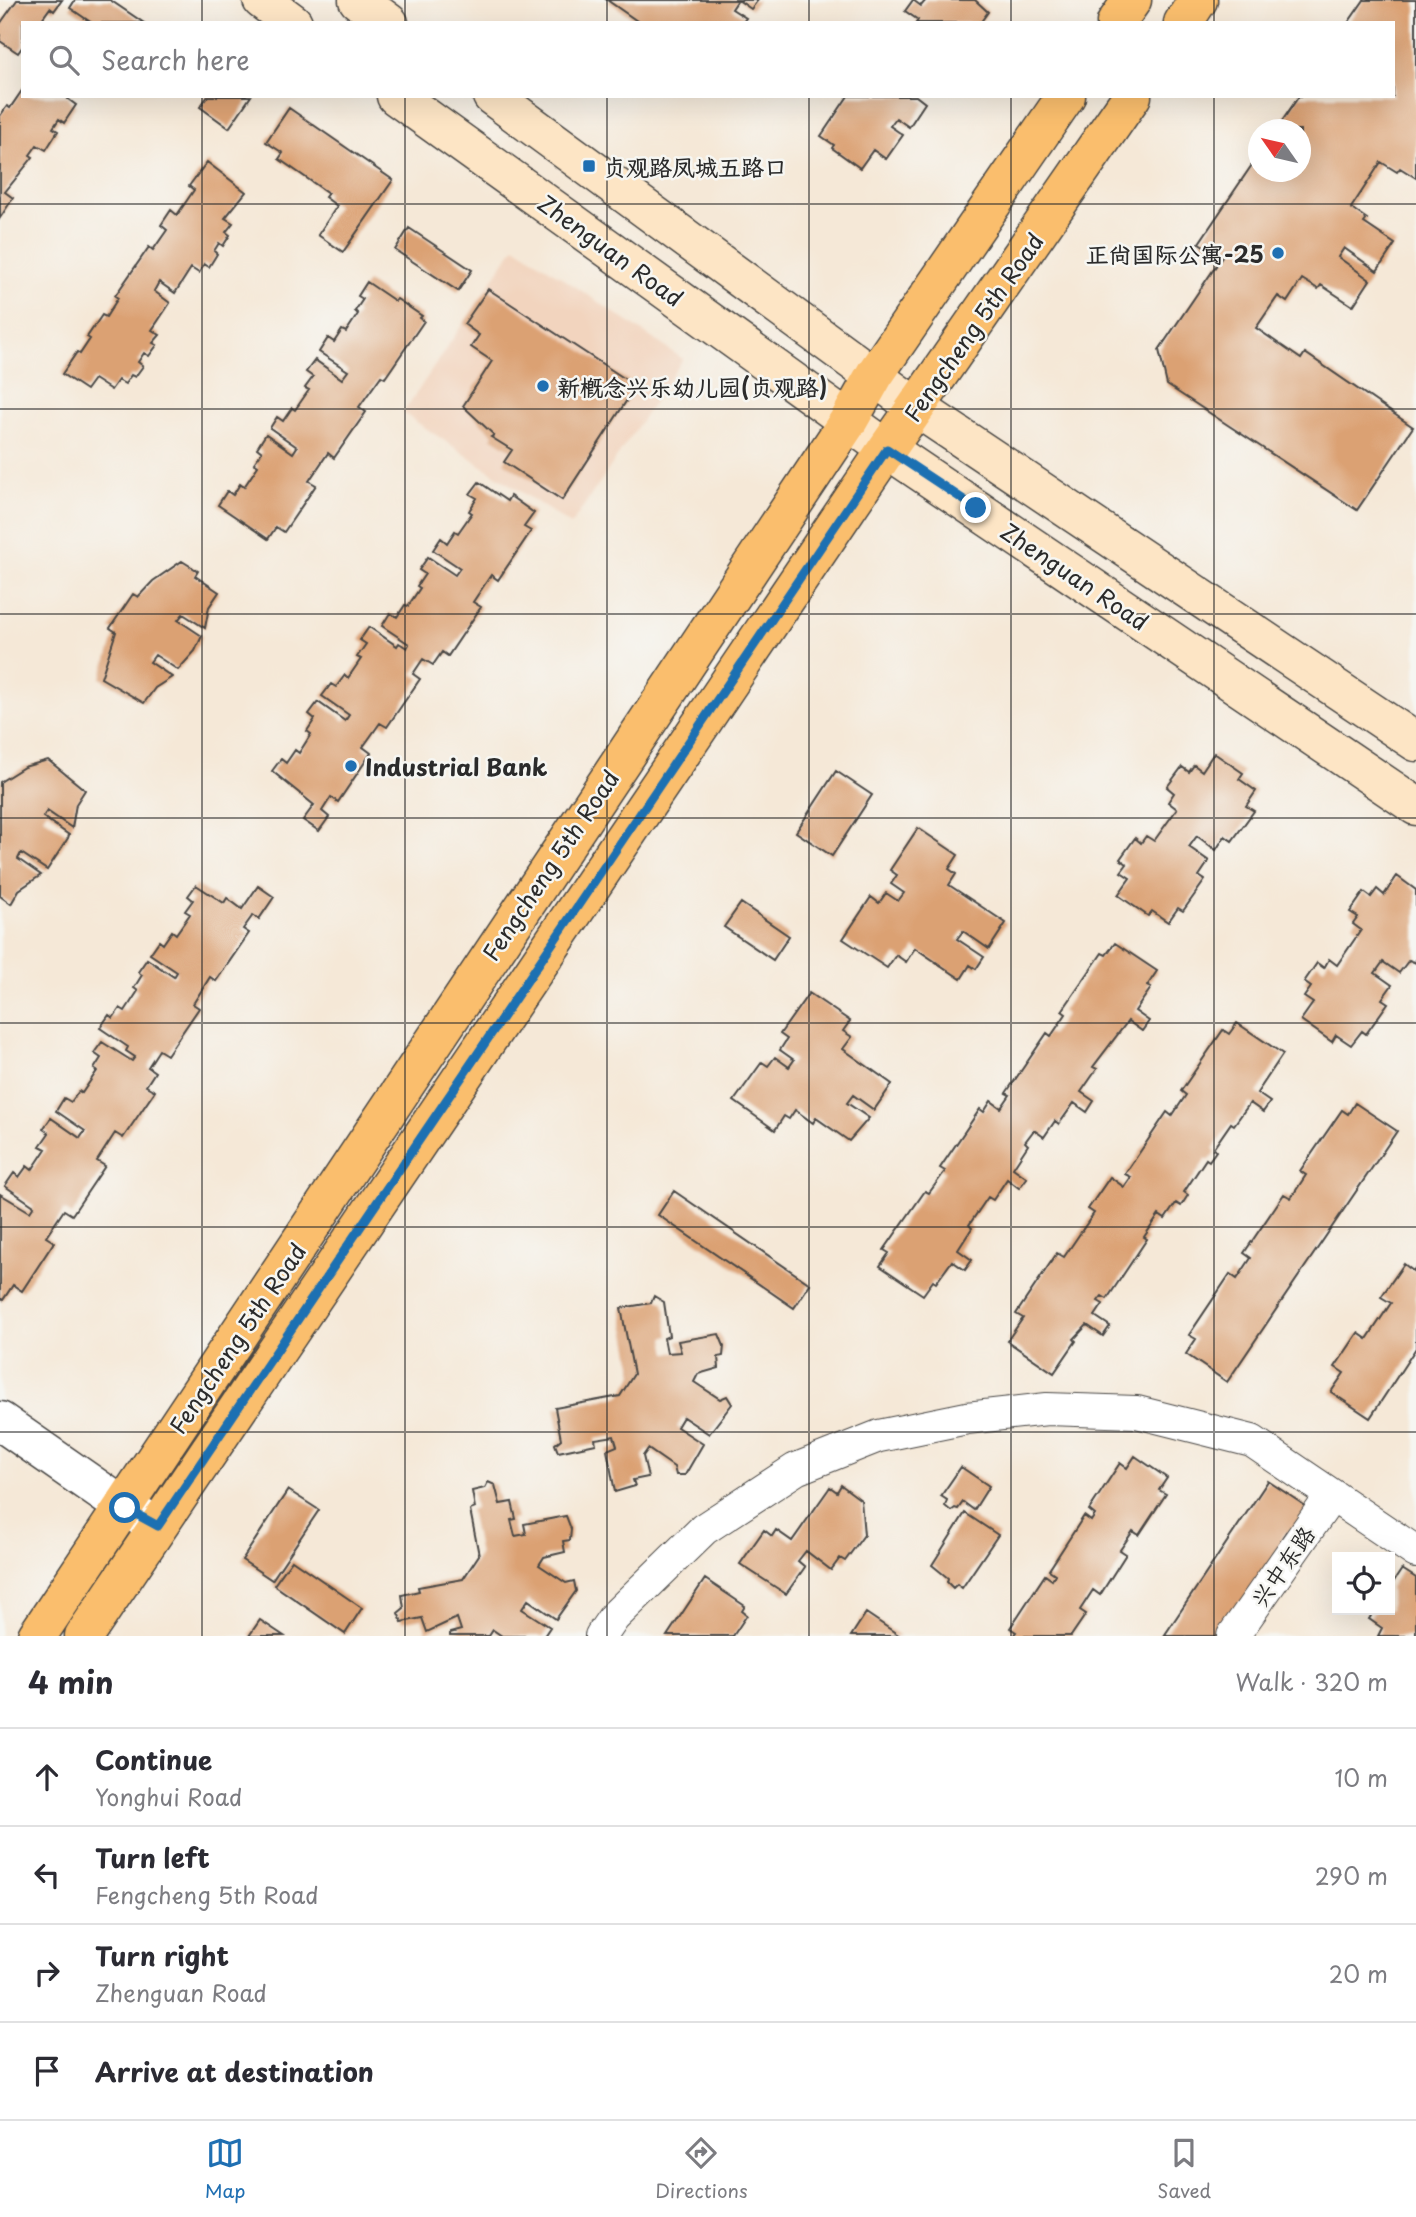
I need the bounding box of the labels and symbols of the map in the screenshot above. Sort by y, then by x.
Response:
north arrow [1248,119,1311,182]
place label: 贞观路凤城五路口 [603,149,787,184]
marker: 贞观路凤城五路口 [581,158,597,174]
street label: Zhenguan Road [531,185,691,315]
street label: Fengcheng 5th Road [895,225,1051,429]
place label: 正尚国际公寓-25 [1085,236,1264,271]
marker: 正尚国际公寓-25 [1270,245,1286,261]
place label: 新概念兴乐幼儿园(贞观路) [557,369,827,404]
marker: 新概念兴乐幼儿园(贞观路) [535,378,551,394]
route end [960,492,991,523]
street label: Zhenguan Road [994,513,1156,639]
place label: Industrial Bank [365,749,548,784]
marker: Industrial Bank [343,758,359,774]
street label: Fengcheng 5th Road [473,763,627,967]
street label: Fengcheng 5th Road [160,1236,314,1440]
route start [109,1492,140,1523]
street label: 兴中东路 [1241,1518,1323,1614]

